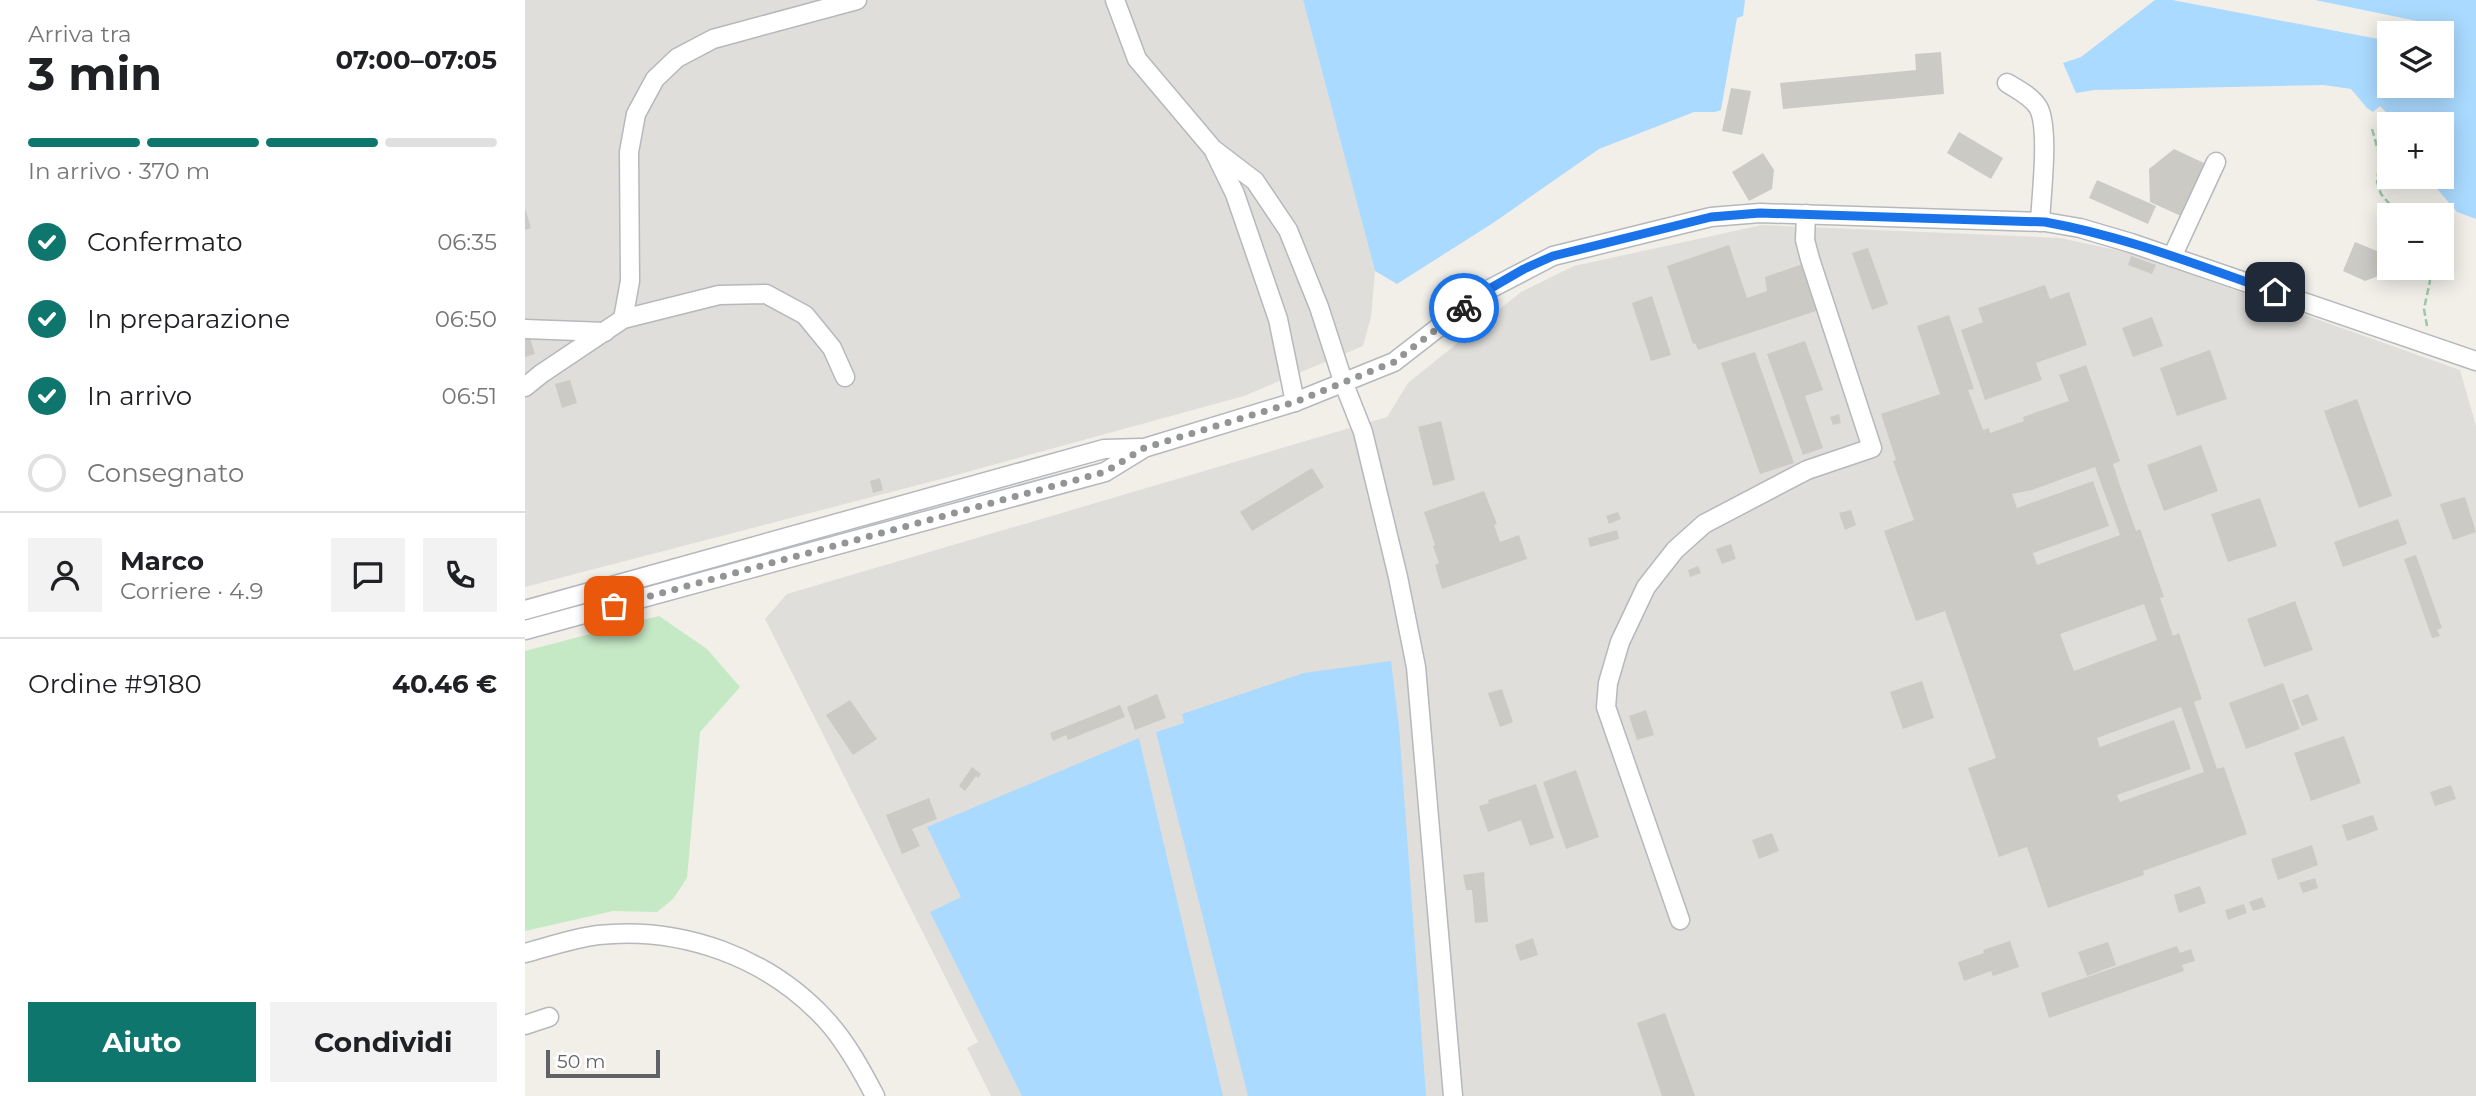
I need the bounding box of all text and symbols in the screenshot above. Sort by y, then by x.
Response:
text: Arriva tra [28,20,132,48]
map controls [2377,21,2454,280]
button: layers [2377,21,2454,98]
text: 07:00–07:05 [335,44,497,76]
text: 3 min [28,45,162,102]
button: + [2377,112,2454,189]
text: In arrivo · 370 m [28,157,210,185]
button: − [2377,203,2454,280]
icon: check [28,223,66,261]
text: Confermato [87,226,243,258]
text: 06:35 [437,228,497,256]
pin [2245,262,2305,322]
courier [1429,273,1499,343]
icon: home [2256,273,2294,311]
icon: bike [1445,289,1483,327]
icon: check [28,300,66,338]
text: In preparazione [87,303,290,335]
text: 06:50 [435,305,497,333]
icon: check [28,377,66,415]
text: In arrivo [87,380,192,412]
text: 06:51 [442,382,497,410]
text: Consegnato [87,457,244,489]
button: person [28,538,102,612]
button: chat [331,538,405,612]
button: phone [423,538,497,612]
text: Marco [120,545,204,577]
pin [584,576,644,636]
text: Corriere · 4.9 [120,577,264,605]
icon: bag [595,587,633,625]
text: Ordine #9180 [28,668,202,700]
text: 40.46 € [392,668,497,700]
button: Aiuto [28,1002,256,1082]
button: Condividi [270,1002,497,1082]
scale bar [546,1047,660,1079]
text: 50 m [557,1050,605,1073]

